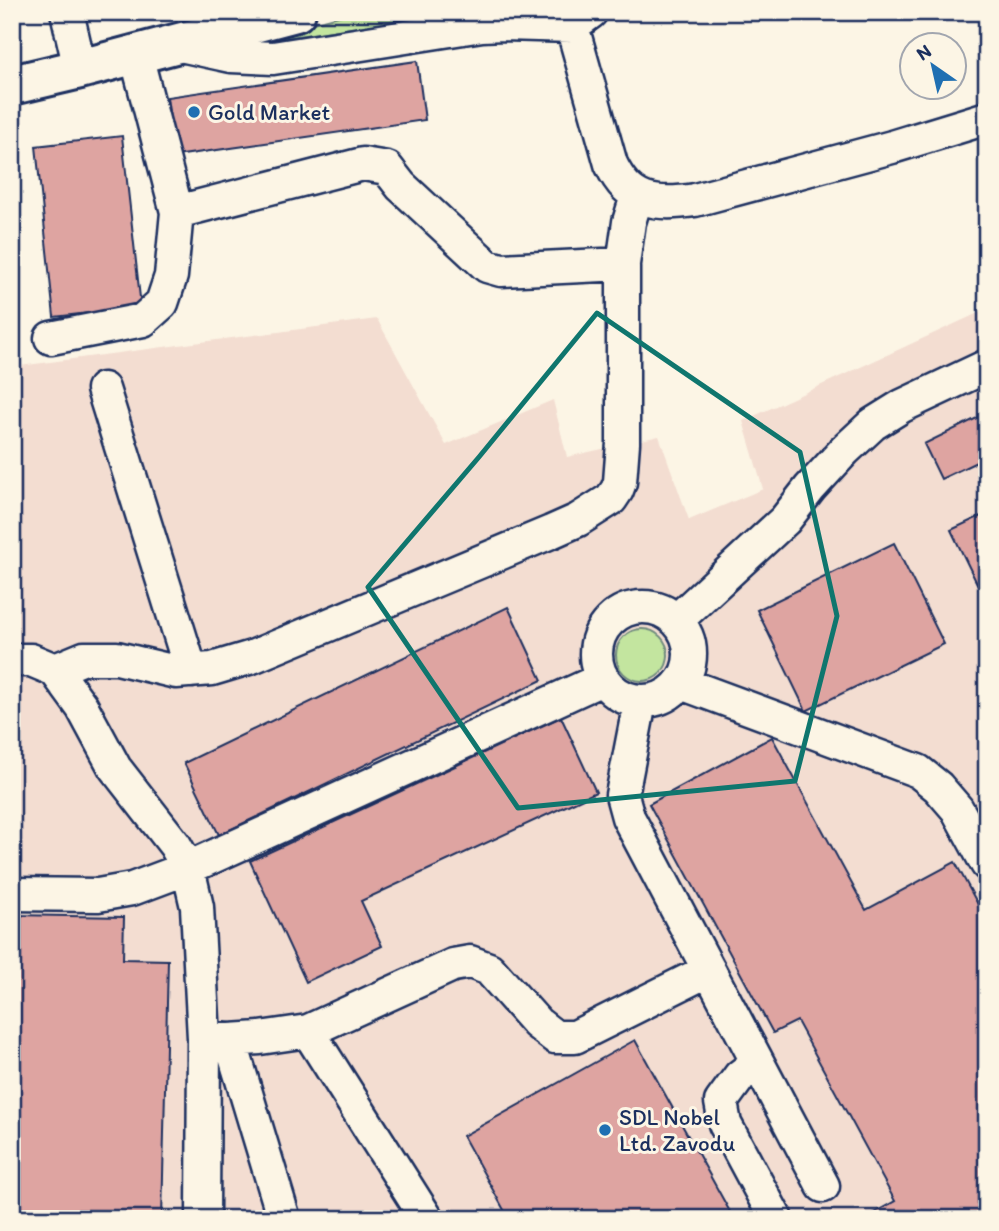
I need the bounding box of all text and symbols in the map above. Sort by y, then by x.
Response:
north arrow [898,32,968,102]
text: N [912,39,936,65]
place label: Gold Market [208,98,331,126]
marker: Gold Market [186,104,202,120]
place label: SDL Nobel Ltd. Zavodu [619,1103,736,1157]
marker: SDL Nobel Ltd. Zavodu [597,1122,613,1138]

